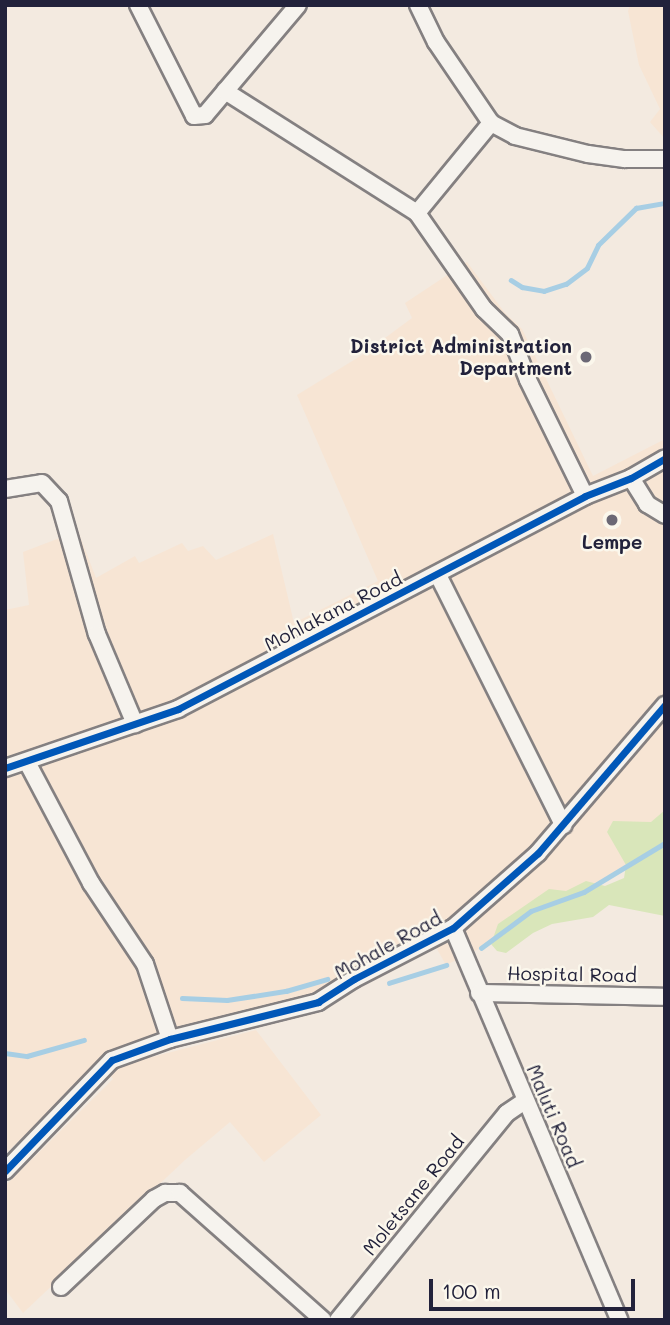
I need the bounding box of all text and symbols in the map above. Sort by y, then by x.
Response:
place label: District Administration Department [350,335,572,379]
marker: District Administration Department [578,349,594,365]
marker: Lempe [604,512,620,528]
place label: Lempe [582,531,642,553]
street label: Mohlakana Road [260,566,406,656]
street label: Mohale Road [330,906,446,984]
street label: Hospital Road [507,961,637,987]
street label: Maluti Road [522,1061,586,1171]
street label: Moletsane Road [358,1130,468,1260]
scale bar [432,1266,638,1310]
text: 100 m [442,1277,501,1304]

